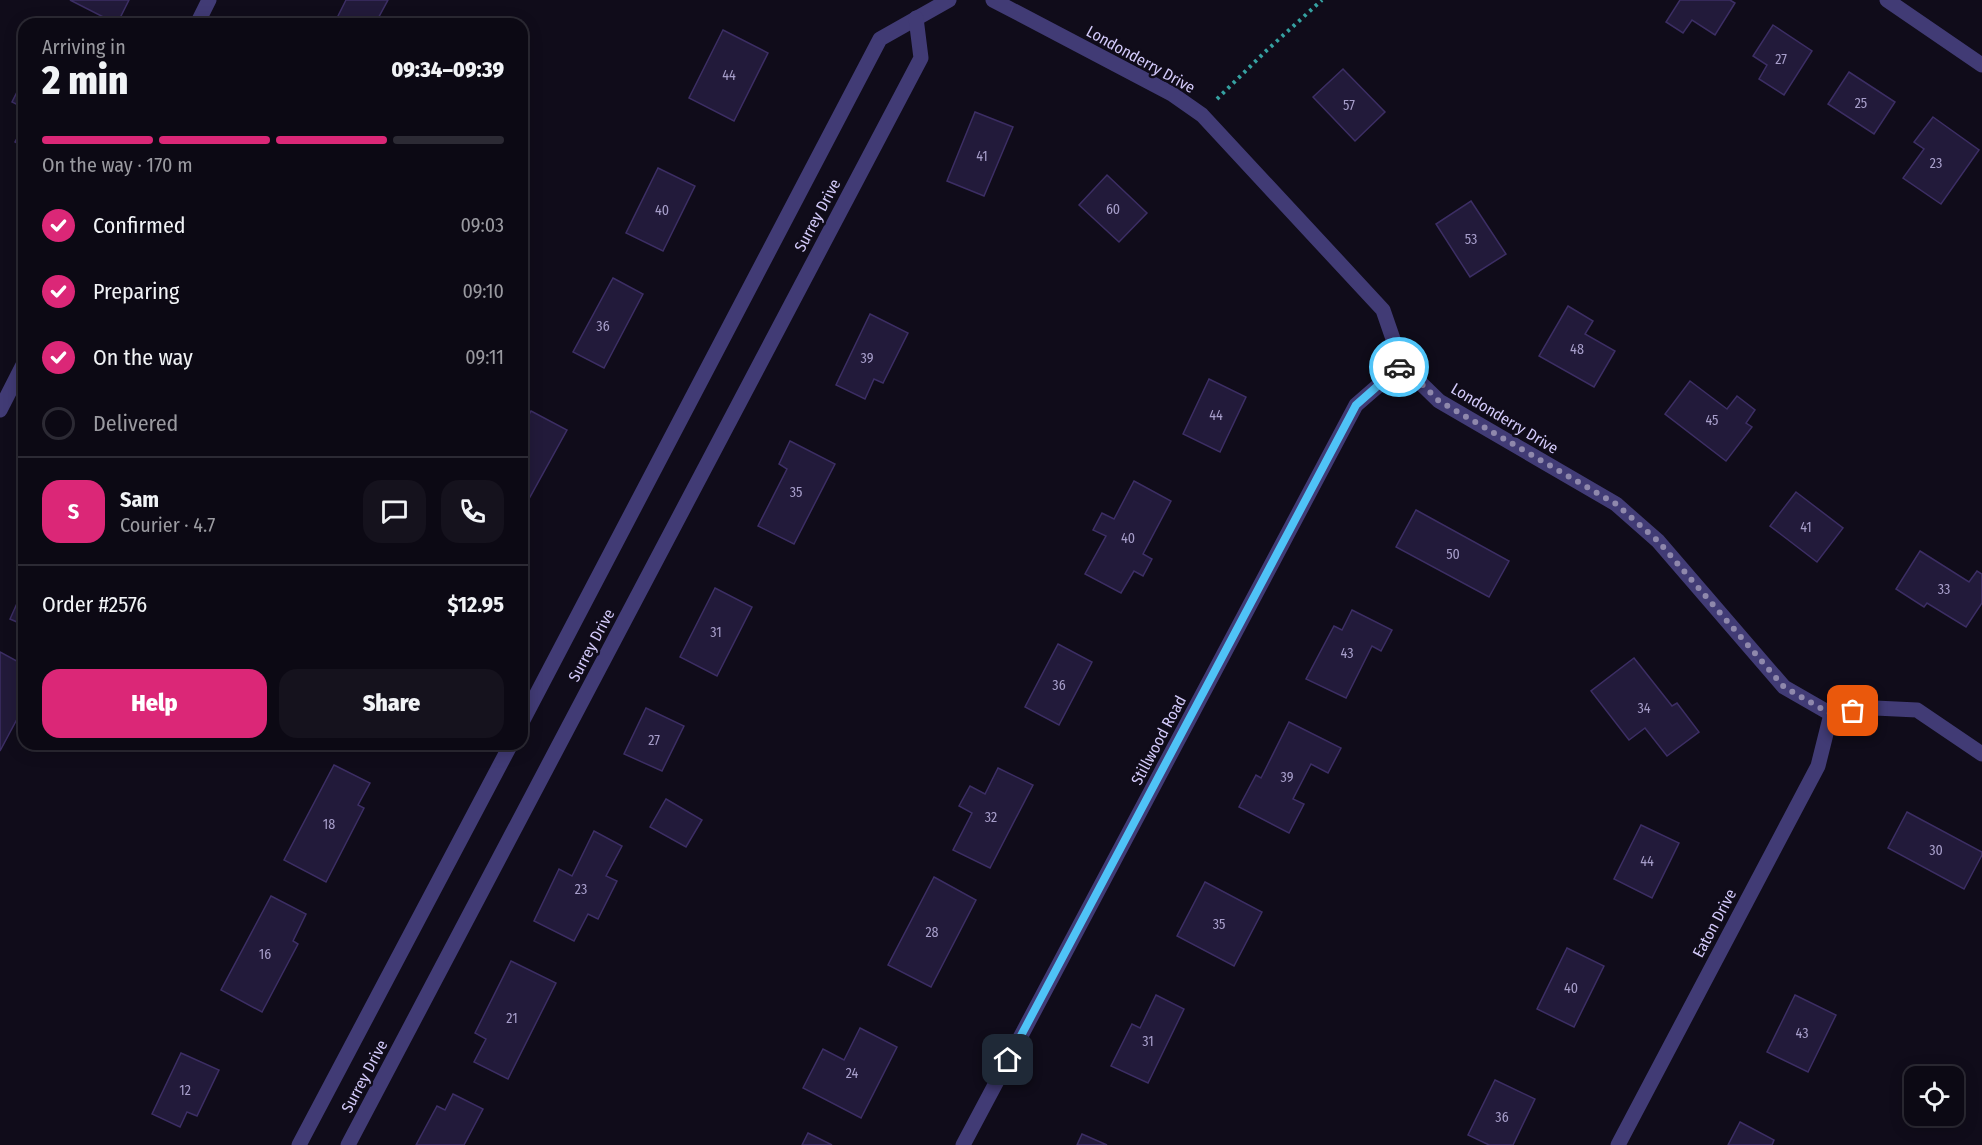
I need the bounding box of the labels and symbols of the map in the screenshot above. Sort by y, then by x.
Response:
street label: Londonderry Drive [1083,22,1199,97]
house number: 27 [1775,51,1787,68]
house number: 44 [722,67,736,84]
house number: 25 [1855,95,1867,112]
house number: 57 [1343,97,1355,114]
house number: 41 [976,148,988,165]
house number: 23 [1930,155,1942,172]
street label: Surrey Drive [790,176,845,255]
house number: 60 [1106,201,1120,218]
house number: 40 [655,202,669,219]
house number: 53 [1465,231,1477,248]
house number: 36 [596,318,610,335]
courier [1369,337,1429,397]
house number: 48 [1570,341,1584,358]
house number: 39 [861,350,874,367]
street label: Londonderry Drive [1448,379,1562,458]
house number: 44 [1209,407,1223,424]
house number: 45 [1705,412,1719,429]
house number: 35 [790,484,802,501]
house number: 41 [1800,519,1812,536]
house number: 40 [1121,530,1135,547]
house number: 50 [1446,546,1460,563]
house number: 33 [1938,581,1950,598]
street label: Surrey Drive [564,606,619,685]
house number: 31 [710,624,722,641]
house number: 43 [1341,645,1353,662]
house number: 36 [1052,677,1066,694]
pin [1827,685,1878,736]
street label: Stillwood Road [1127,692,1190,788]
house number: 34 [1637,700,1651,717]
house number: 27 [648,732,660,749]
house number: 39 [1281,769,1294,786]
house number: 32 [985,809,997,826]
house number: 18 [323,816,335,833]
house number: 30 [1929,842,1943,859]
house number: 44 [1640,853,1654,870]
house number: 23 [575,881,587,898]
street label: Eaton Drive [1689,886,1740,961]
house number: 35 [1213,916,1225,933]
house number: 28 [925,924,939,941]
house number: 16 [259,946,271,963]
house number: 40 [1564,980,1578,997]
house number: 21 [506,1010,518,1027]
house number: 43 [1796,1025,1808,1042]
house number: 31 [1142,1033,1154,1050]
pin [982,1034,1033,1085]
street label: Surrey Drive [337,1037,392,1116]
house number: 24 [846,1065,859,1082]
house number: 12 [179,1082,191,1099]
house number: 36 [1495,1109,1509,1126]

